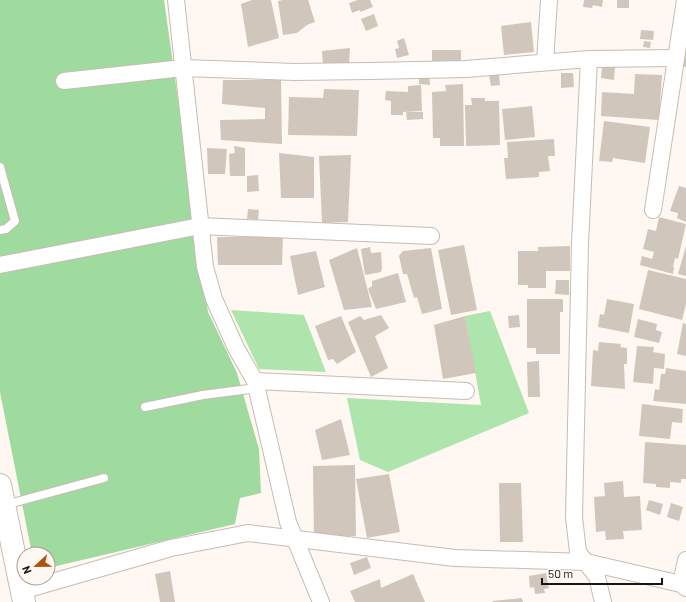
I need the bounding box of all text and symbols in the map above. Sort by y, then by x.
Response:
north arrow [16,546,56,586]
scale bar [542,560,662,586]
text: N [19,564,34,576]
text: 50 m [548,566,573,580]

